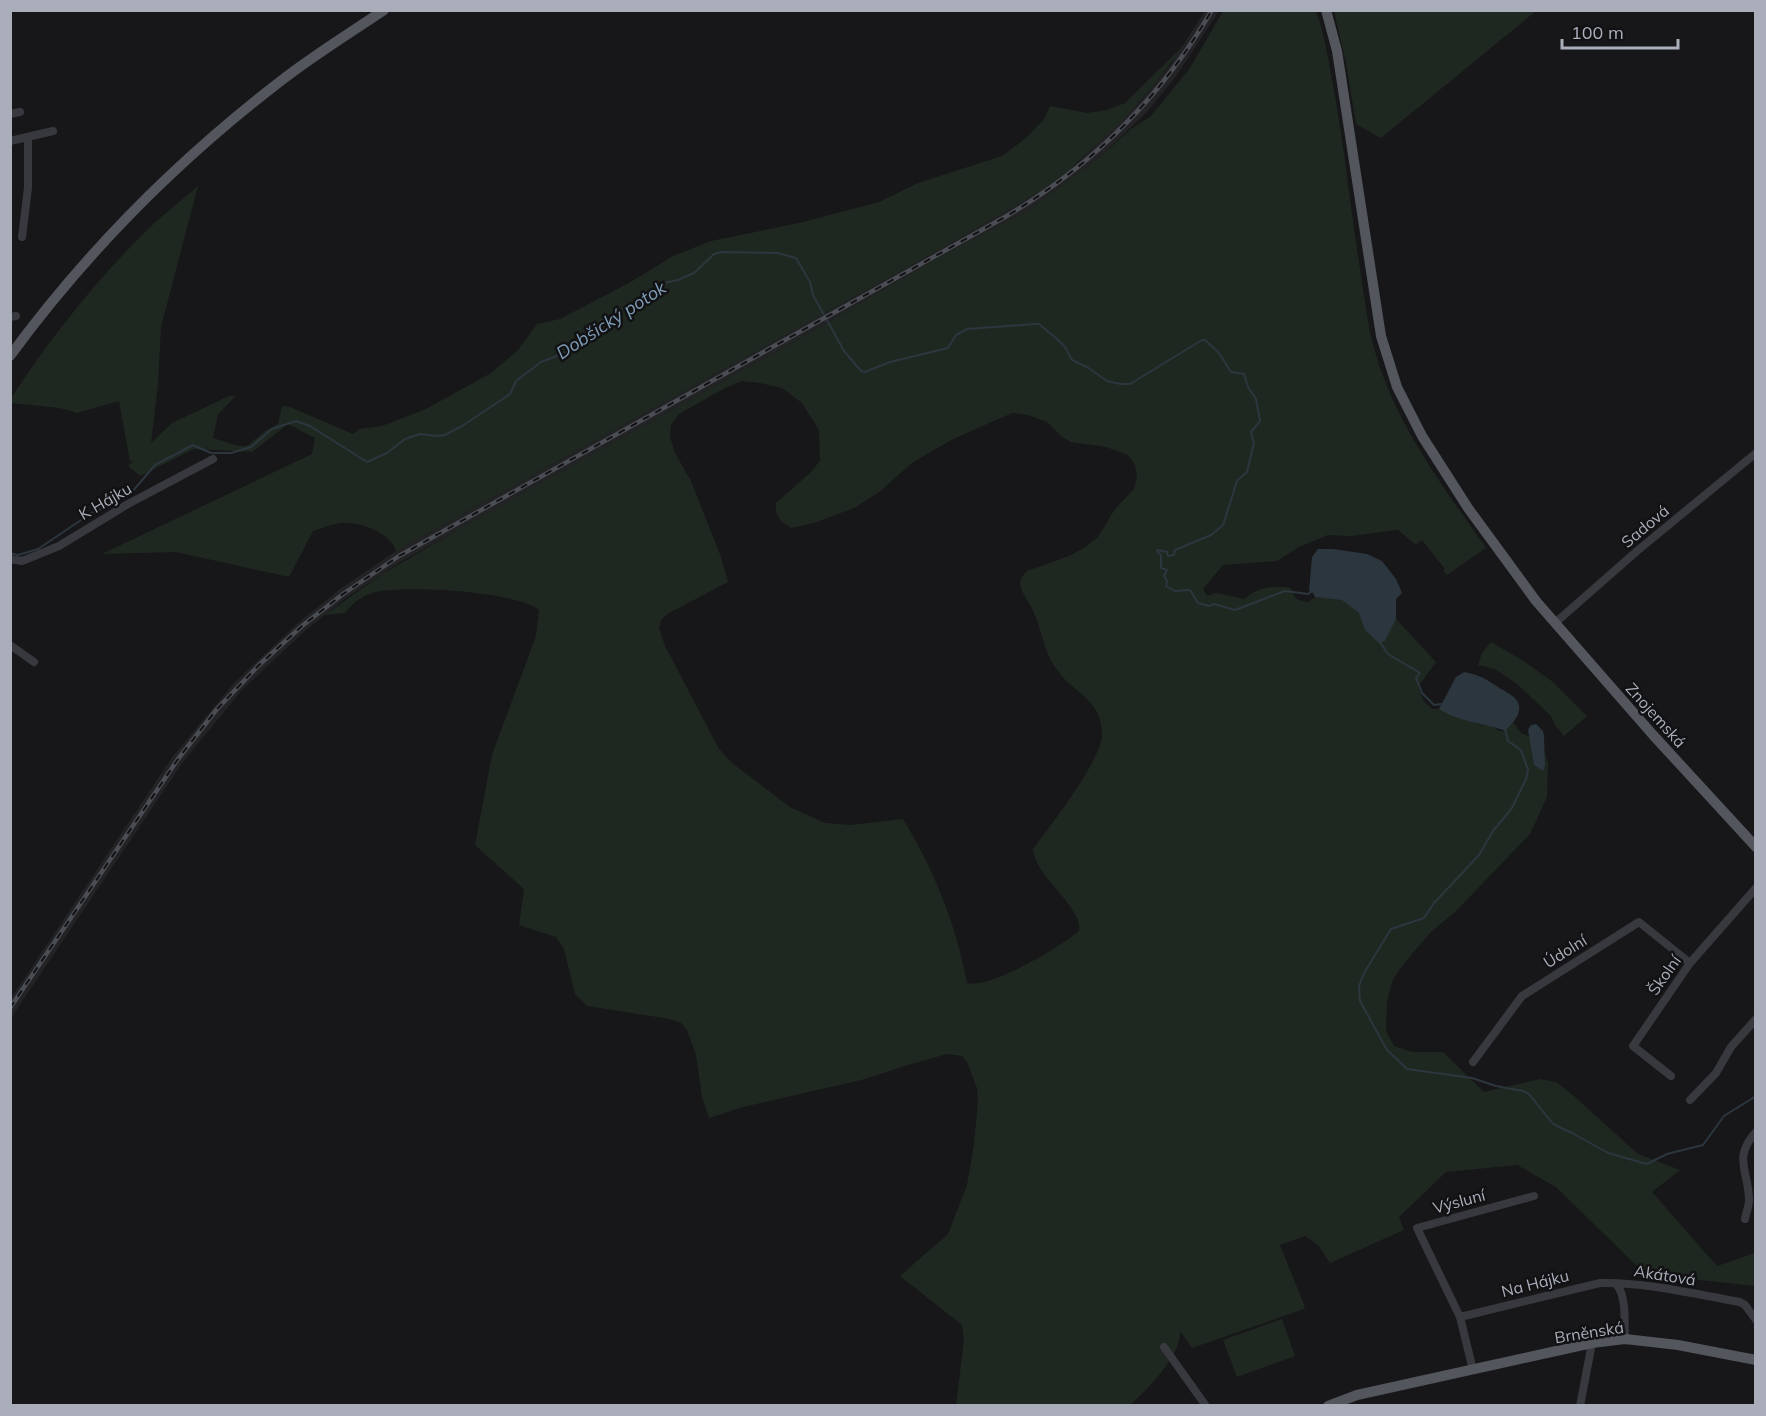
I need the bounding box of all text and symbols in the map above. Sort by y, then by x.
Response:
scale bar [1562,12,1678,50]
text: 100 m [1571,21,1624,44]
water label: Dobšický potok [552,275,671,364]
street label: K Hájku [75,478,135,524]
street label: Sadová [1617,500,1673,552]
street label: Znojemská [1622,678,1690,752]
street label: Údolní [1540,929,1591,972]
street label: Školní [1643,950,1686,999]
street label: Výsluní [1431,1184,1488,1218]
street label: Akátová [1633,1260,1697,1290]
street label: Na Hájku [1499,1265,1571,1301]
street label: Brněnská [1553,1317,1625,1347]

